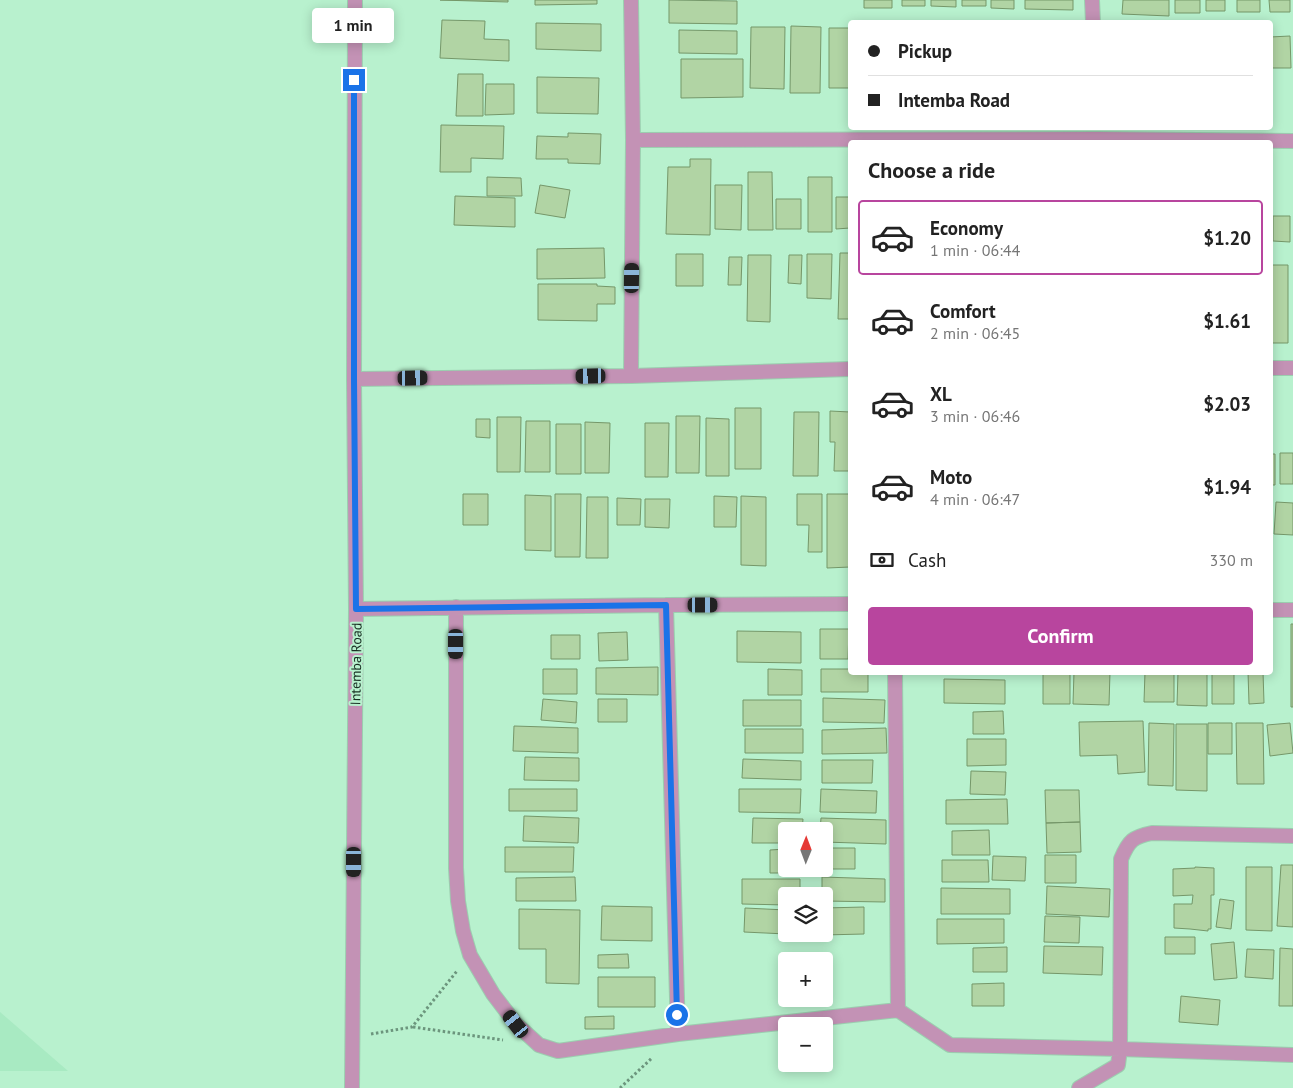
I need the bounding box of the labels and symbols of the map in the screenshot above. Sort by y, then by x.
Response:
callout: 1 min [313,8,395,42]
route end [343,69,365,91]
car [624,263,639,293]
car [575,368,606,384]
car [397,370,428,386]
car [688,598,718,613]
street label: Intemba Road [346,623,366,705]
car [448,629,463,659]
north arrow [778,822,832,878]
car [346,847,361,877]
route start [666,1004,688,1026]
car [500,1008,531,1040]

